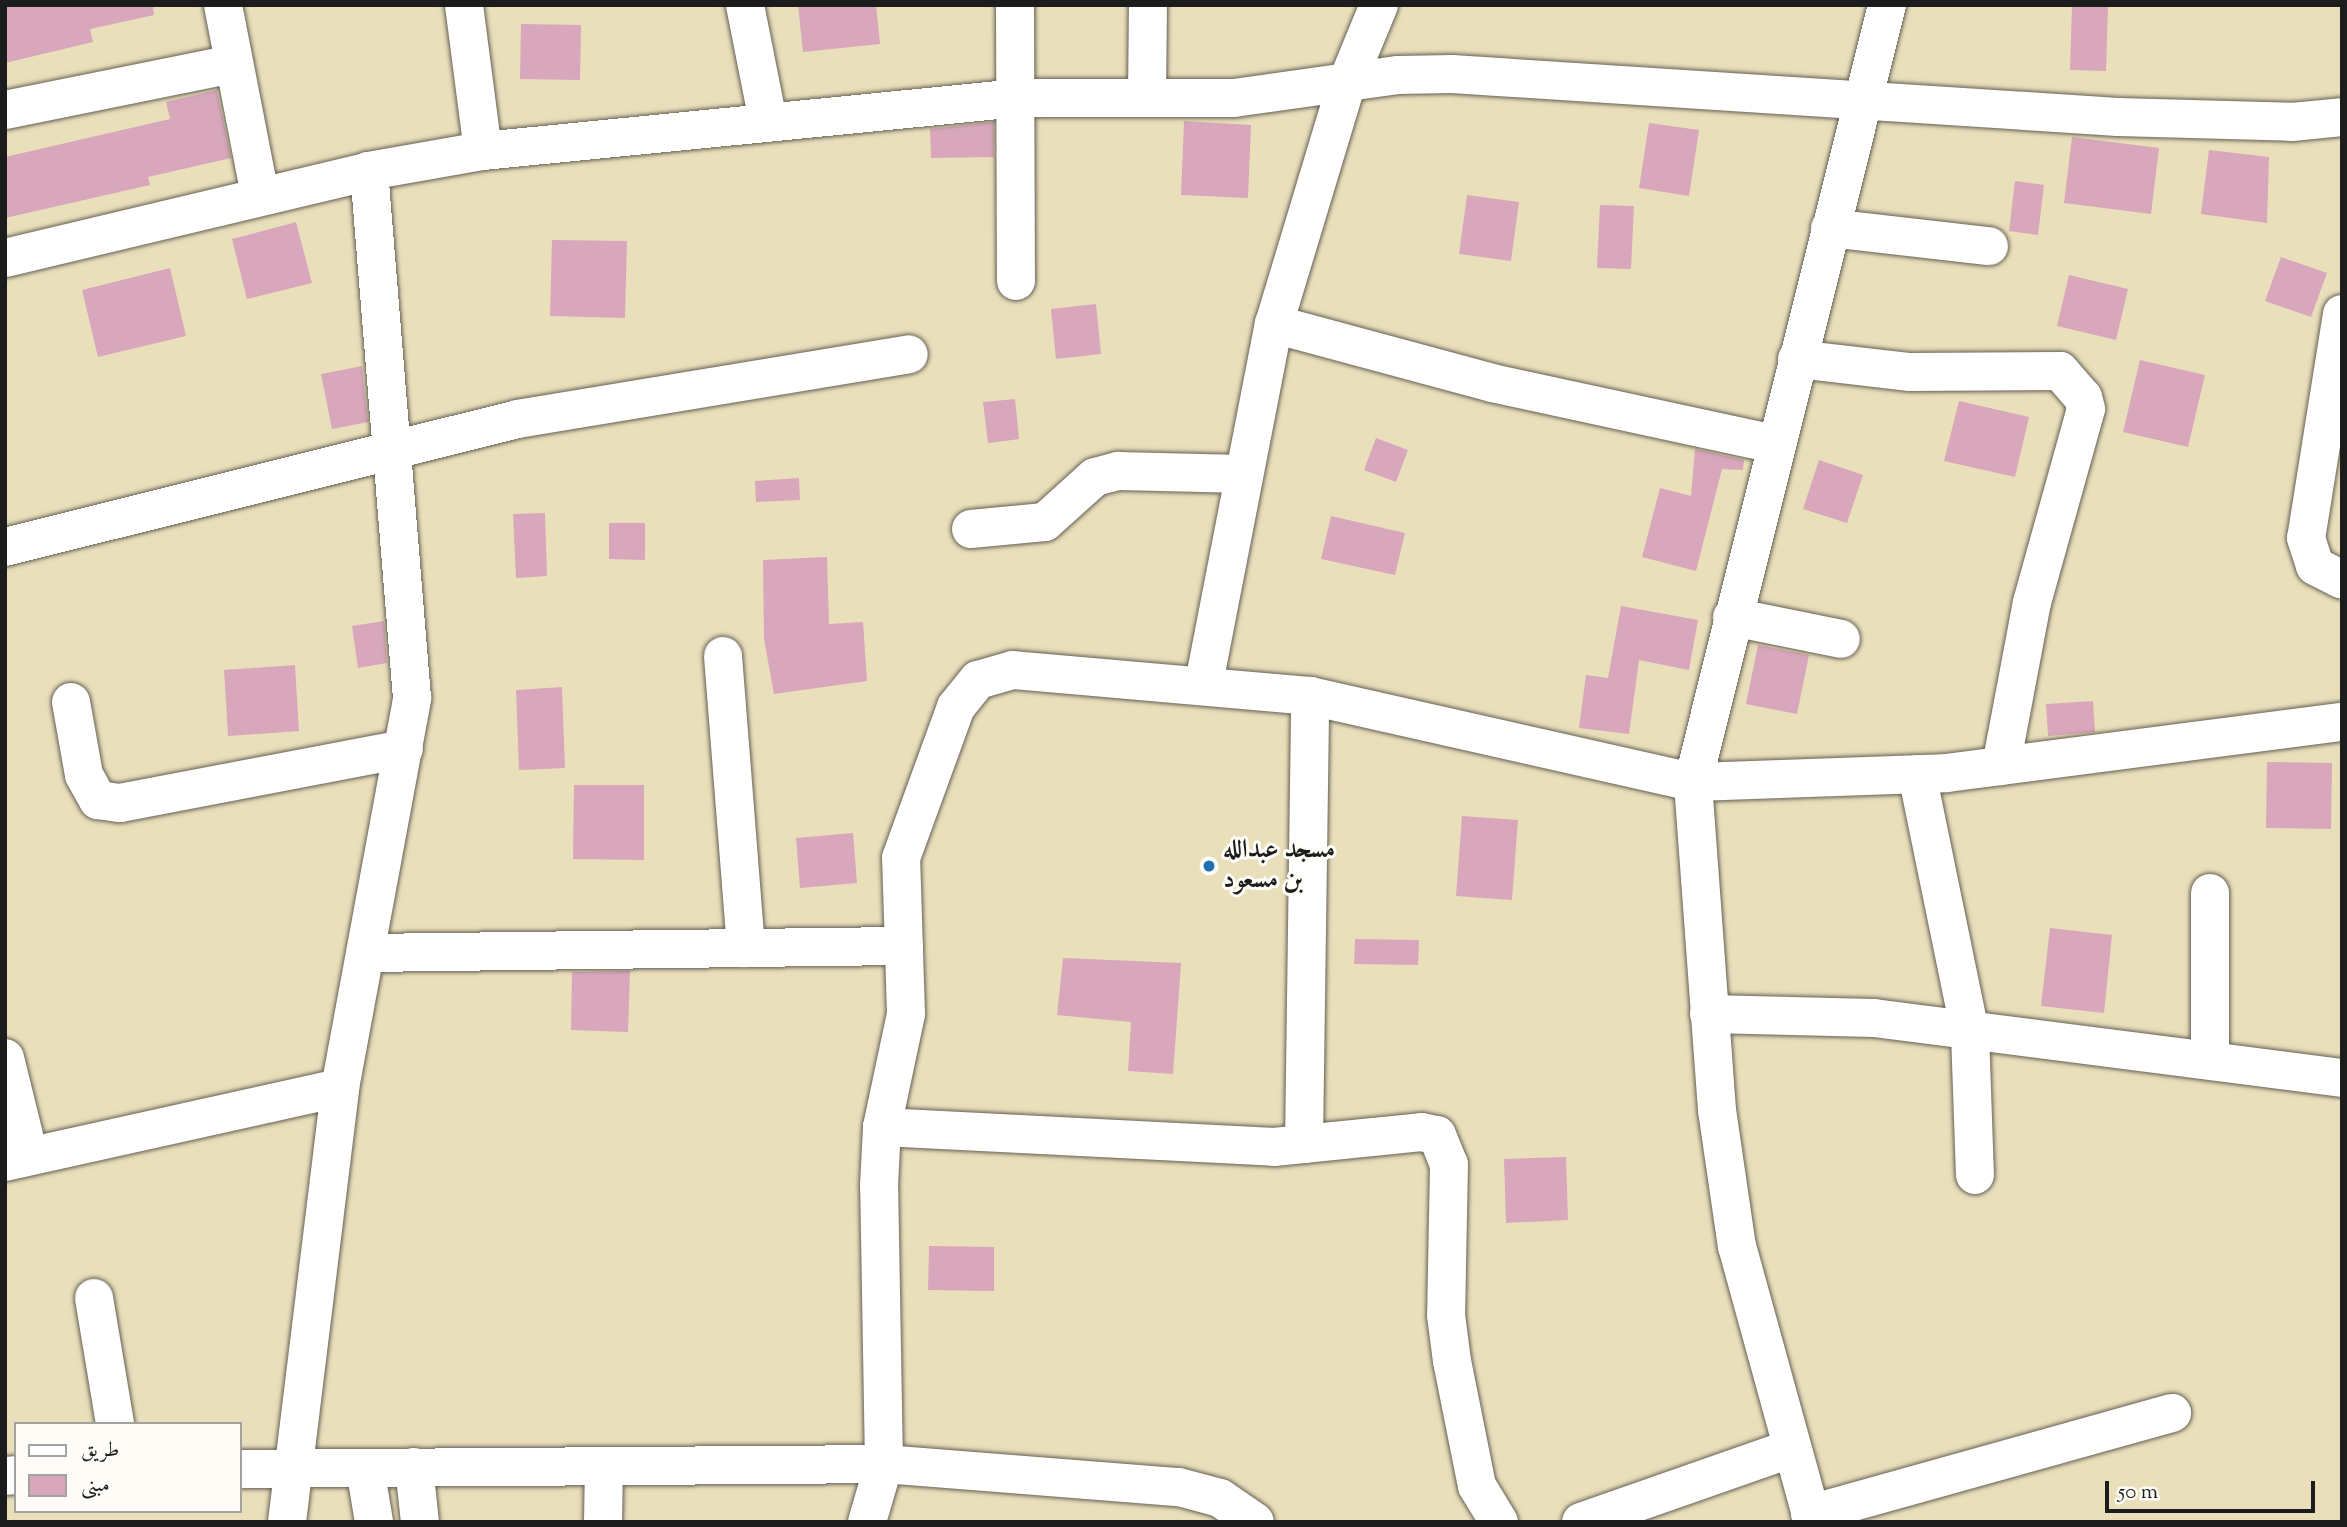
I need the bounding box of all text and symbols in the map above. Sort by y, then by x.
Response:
place label: مسجد عبدالله بن مسعود [1223,835,1335,896]
marker: مسجد عبدالله بن مسعود [1201,858,1217,874]
legend [14,1422,242,1513]
text: طريق [81,1436,119,1466]
scale bar [2109,1468,2319,1512]
text: مبنى [81,1471,110,1501]
text: 50 m [2118,1478,2158,1508]

